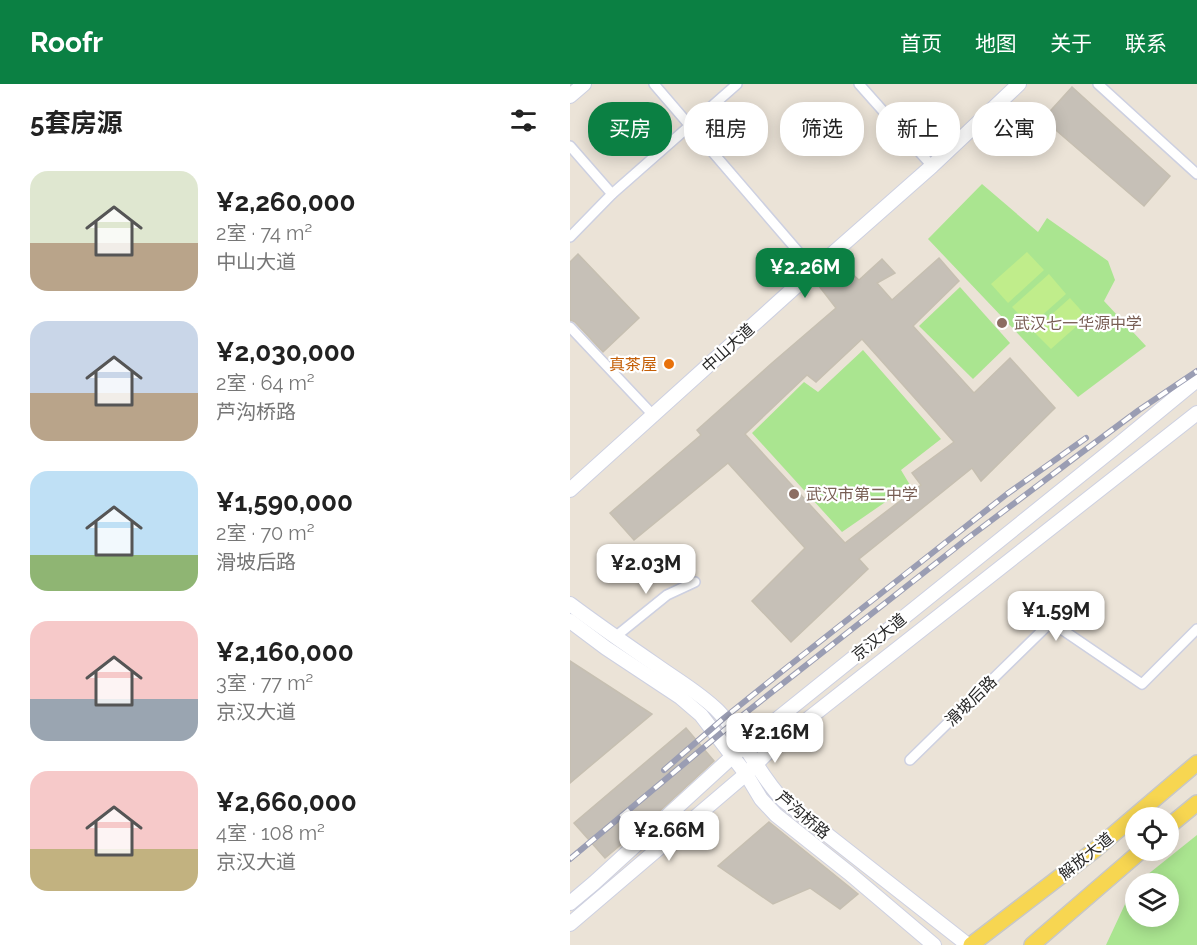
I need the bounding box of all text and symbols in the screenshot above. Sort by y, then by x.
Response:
text: Roofr [30,26,103,59]
text: 首页 [900,31,942,56]
text: 地图 [975,31,1017,56]
text: 关于 [1050,31,1092,56]
text: 联系 [1125,31,1167,56]
chip: 买房 [588,102,672,156]
chip: 租房 [684,102,768,156]
chip: 筛选 [780,102,864,156]
chip: 新上 [876,102,960,156]
chip: 公寓 [972,102,1056,156]
icon: filters [507,104,540,137]
text: 5套房源 [30,108,122,138]
text: ¥2,260,000 [216,187,356,217]
icon: home [78,195,150,267]
text: 2室 · 74 m² [216,221,312,245]
pin: ¥2.26M [756,248,854,299]
text: 中山大道 [216,250,296,274]
text: ¥2.26M [770,255,840,279]
place label: 武汉七一华源中学 [1014,314,1142,333]
marker: 武汉七一华源中学 [995,316,1009,330]
street label: 中山大道 [698,320,758,376]
text: ¥2,030,000 [216,337,356,367]
icon: home [78,345,150,417]
place label: 真茶屋 [609,355,657,374]
marker: 真茶屋 [662,357,676,371]
text: 2室 · 64 m² [216,371,315,395]
text: 芦沟桥路 [216,400,296,424]
place label: 武汉市第二中学 [806,485,918,504]
text: ¥1,590,000 [216,487,353,517]
marker: 武汉市第二中学 [787,487,801,501]
icon: home [78,495,150,567]
text: 2室 · 70 m² [216,521,315,545]
pin: ¥2.03M [597,544,695,595]
text: 滑坡后路 [216,550,296,574]
text: ¥2.03M [611,551,681,575]
pin: ¥1.59M [1007,591,1105,642]
text: ¥1.59M [1022,598,1090,622]
street label: 京汉大道 [848,609,910,665]
text: ¥2,160,000 [216,637,354,667]
icon: home [78,645,150,717]
text: 3室 · 77 m² [216,671,313,695]
street label: 滑坡后路 [941,672,1001,730]
text: 京汉大道 [216,700,296,724]
pin: ¥2.16M [726,713,824,764]
text: ¥2.16M [740,720,810,744]
text: ¥2,660,000 [216,787,357,817]
street label: 芦沟桥路 [772,787,834,843]
icon: home [78,795,150,867]
map controls [1125,807,1179,927]
button: locate [1125,807,1179,861]
pin: ¥2.66M [620,811,718,862]
text: ¥2.66M [633,818,705,842]
text: 4室 · 108 m² [216,821,325,845]
street label: 解放大道 [1055,828,1117,884]
text: 京汉大道 [216,850,296,874]
button: layers [1125,873,1179,927]

